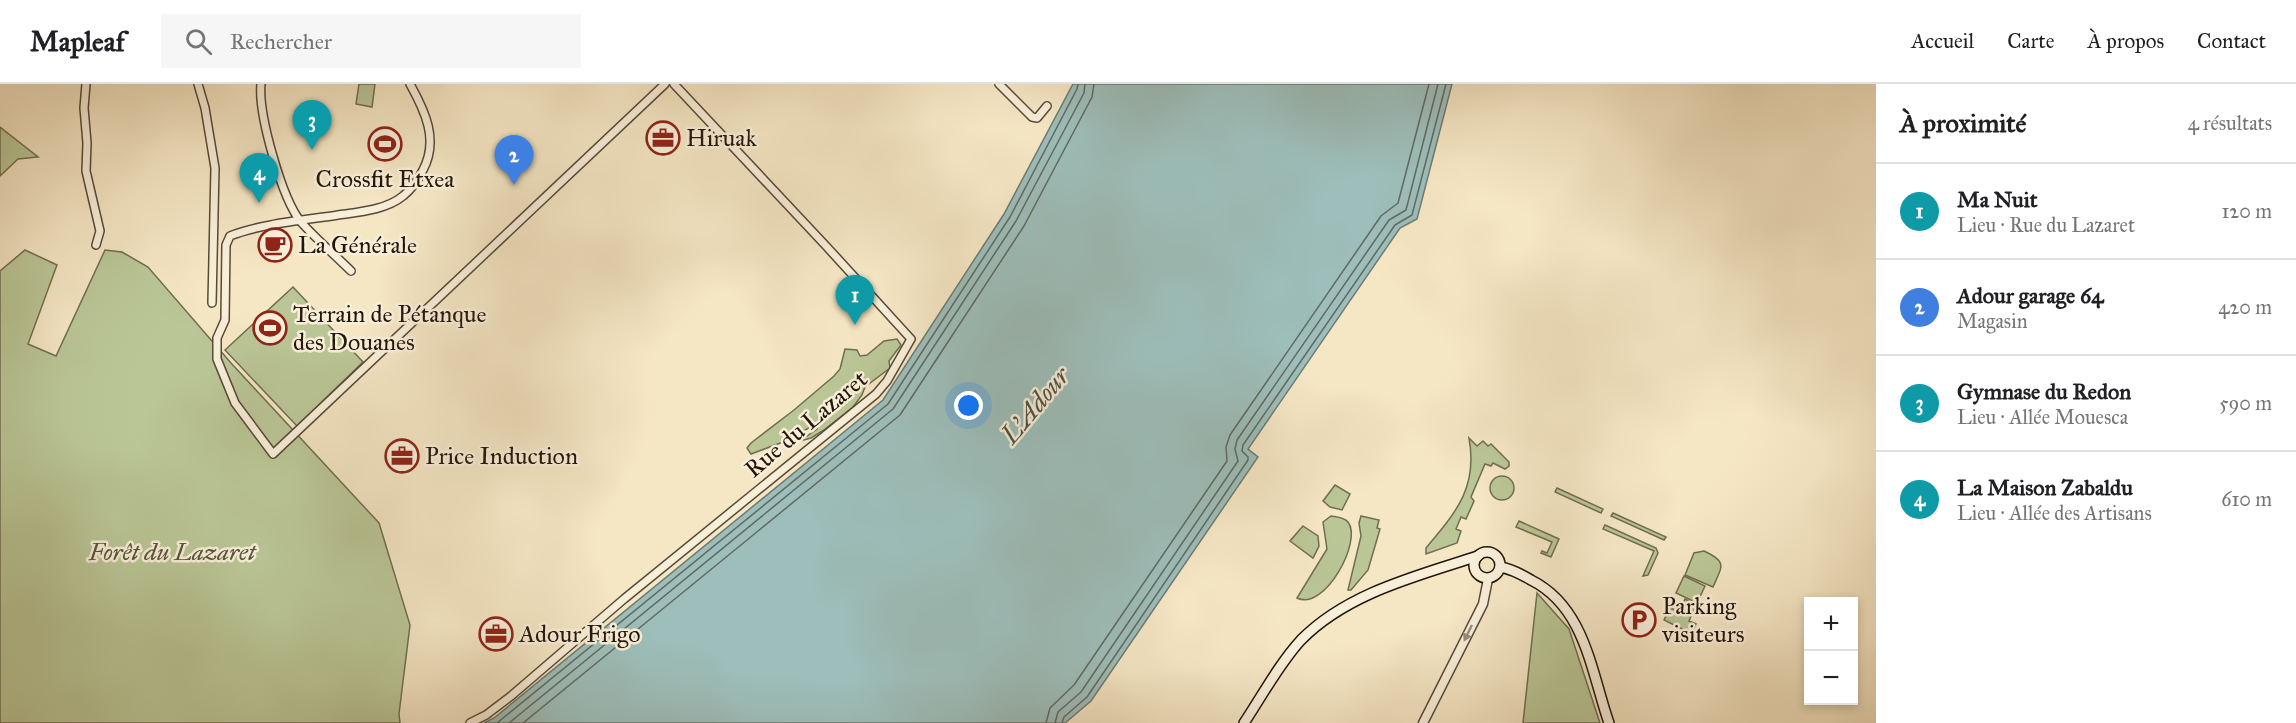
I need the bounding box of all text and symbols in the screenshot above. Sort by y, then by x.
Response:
search box [161,14,581,68]
text: Mapleaf [30,24,125,59]
icon: search [182,25,215,58]
text: Rechercher [230,28,332,55]
text: Accueil [1911,28,1974,54]
text: Carte [2007,28,2055,54]
text: À propos [2088,28,2164,54]
text: Contact [2197,28,2266,54]
pin: 3 [292,100,332,150]
text: À proximité [1900,107,2026,139]
text: 4 résultats [2188,111,2272,135]
office icon: Hiruak [645,120,681,156]
place label: Hiruak [686,123,757,153]
sports icon: Crossfit Etxea [367,126,403,162]
pin: 2 [494,135,534,185]
pin: 4 [240,154,278,203]
place label: Crossfit Etxea [316,164,455,194]
text: Ma Nuit [1957,186,2037,213]
text: 1 [1916,199,1923,223]
text: 120 m [2221,199,2272,223]
text: Lieu · Rue du Lazaret [1957,213,2135,237]
cafe icon: La Générale [257,227,293,263]
place label: La Générale [298,230,417,260]
pin: 1 [836,276,874,325]
text: Adour garage 64 [1957,282,2104,309]
text: 2 [1915,295,1924,319]
text: 420 m [2218,295,2272,319]
place label: Terrain de Pétanque des Douanes [293,299,487,357]
text: Magasin [1957,309,2027,333]
sports icon: Terrain de Pétanque des Douanes [252,310,288,346]
water label: L'Adour [993,359,1077,451]
street label: Rue du Lazaret [738,364,874,484]
text: Gymnase du Redon [1957,378,2131,405]
your location [954,391,983,420]
text: 3 [1916,391,1924,415]
text: 590 m [2219,391,2272,415]
text: Lieu · Allée Mouesca [1957,405,2128,429]
office icon: Price Induction [384,438,420,474]
place label: Price Induction [425,441,578,471]
text: La Maison Zabaldu [1957,474,2133,501]
text: 4 [1914,487,1925,511]
text: 610 m [2221,487,2272,511]
text: Lieu · Allée des Artisans [1957,501,2152,525]
park label: Forêt du Lazaret [88,537,257,567]
place label: Parking visiteurs [1661,591,1745,649]
map controls [1804,597,1858,705]
button: + [1804,597,1858,651]
parking icon: Parking visiteurs [1621,602,1657,638]
office icon: Adour Frigo [478,616,514,652]
place label: Adour Frigo [518,619,641,649]
one-way arrow [1464,625,1473,642]
button: − [1804,651,1858,705]

